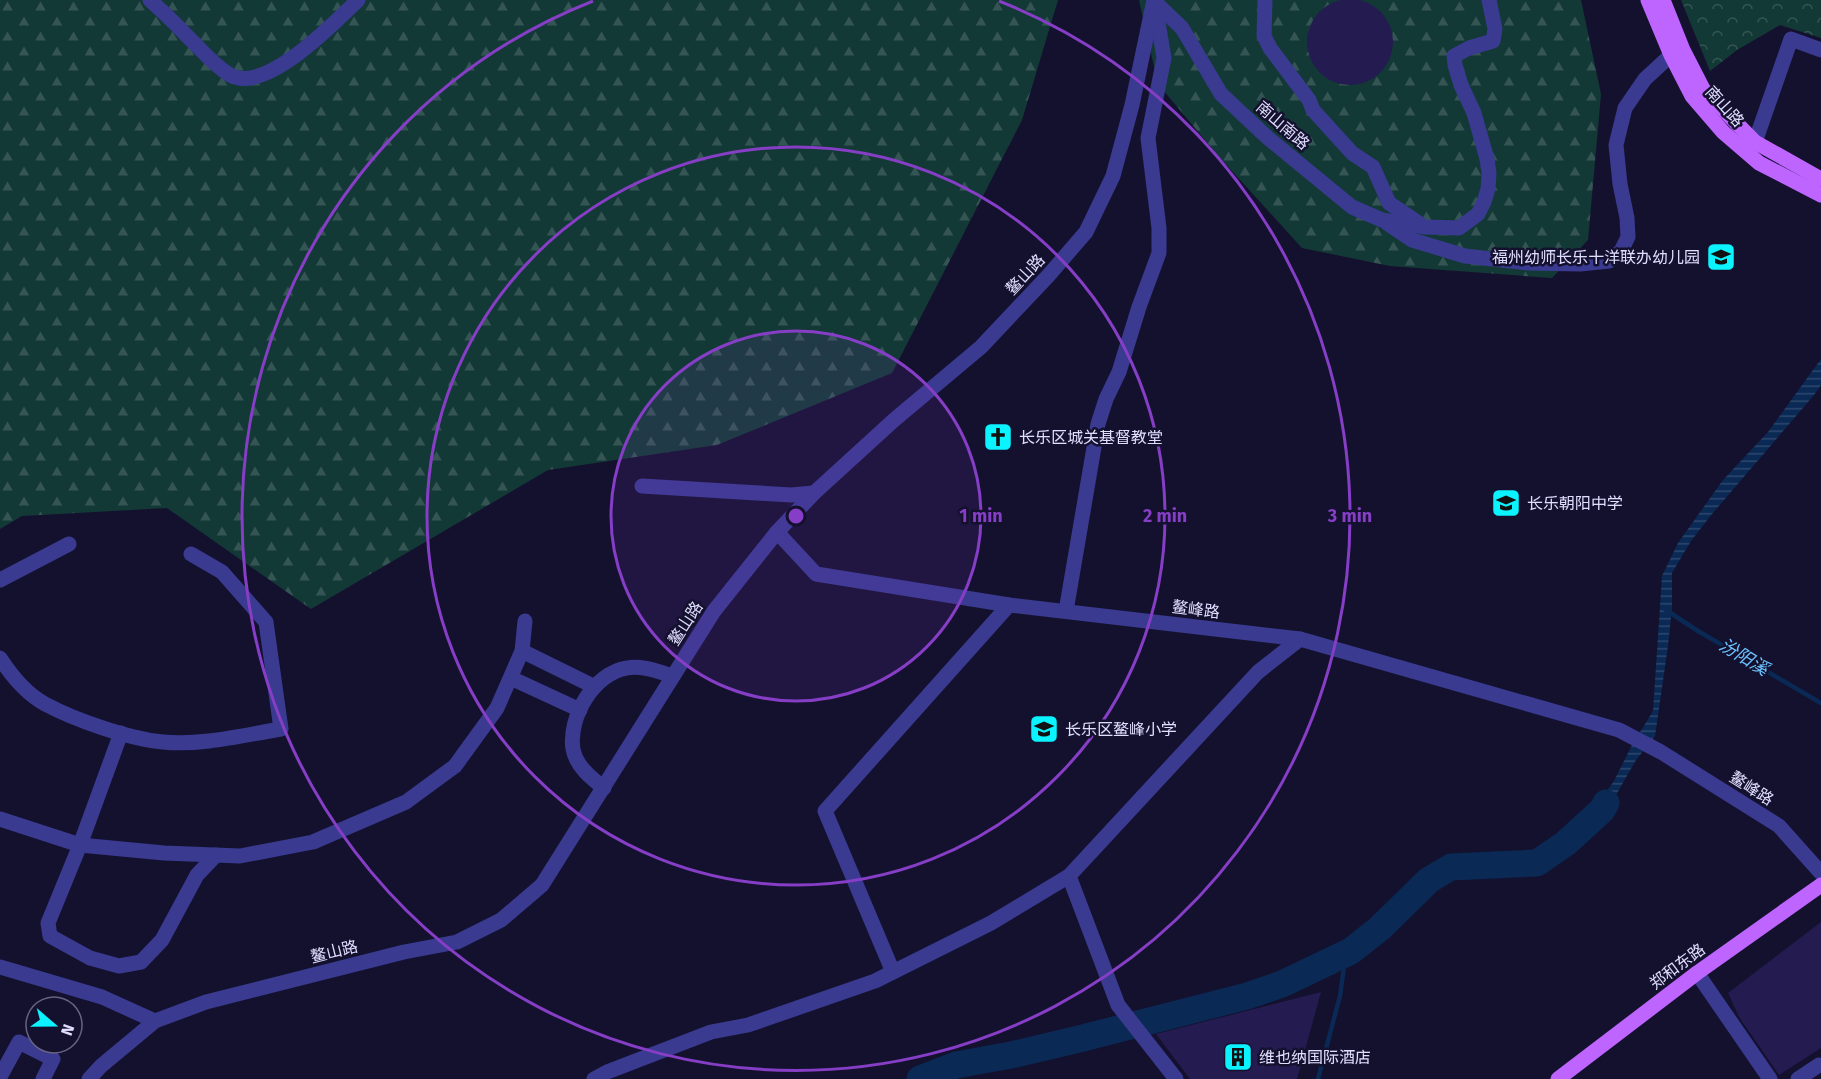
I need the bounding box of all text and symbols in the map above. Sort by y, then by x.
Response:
street label: 南山路 [1702,82,1748,131]
street label: 南山南路 [1252,97,1313,154]
school or university icon: 福州幼师长乐十洋联办幼儿园 [1705,241,1737,273]
place label: 福州幼师长乐十洋联办幼儿园 [1492,248,1700,267]
street label: 鳌山路 [1002,250,1049,298]
church icon: 长乐区城关基督教堂 [982,421,1014,453]
place label: 长乐区城关基督教堂 [1019,428,1163,447]
school or university icon: 长乐朝阳中学 [1490,487,1522,519]
place label: 长乐朝阳中学 [1527,494,1623,513]
text: 1 min [959,505,1003,527]
text: 2 min [1143,505,1187,527]
text: 3 min [1327,505,1372,527]
centre of rings [786,506,806,526]
street label: 鳌峰路 [1171,597,1221,622]
street label: 鳌山路 [664,598,706,649]
water label: 汾阳溪 [1715,634,1775,681]
school or university icon: 长乐区鳌峰小学 [1028,713,1060,745]
place label: 长乐区鳌峰小学 [1065,720,1177,739]
street label: 鳌峰路 [1726,768,1777,809]
street label: 鳌山路 [309,936,360,967]
street label: 郑和东路 [1646,940,1709,993]
north arrow [24,995,84,1055]
text: N [57,1022,78,1038]
building icon: 维也纳国际酒店 [1222,1041,1254,1073]
place label: 维也纳国际酒店 [1259,1048,1371,1067]

